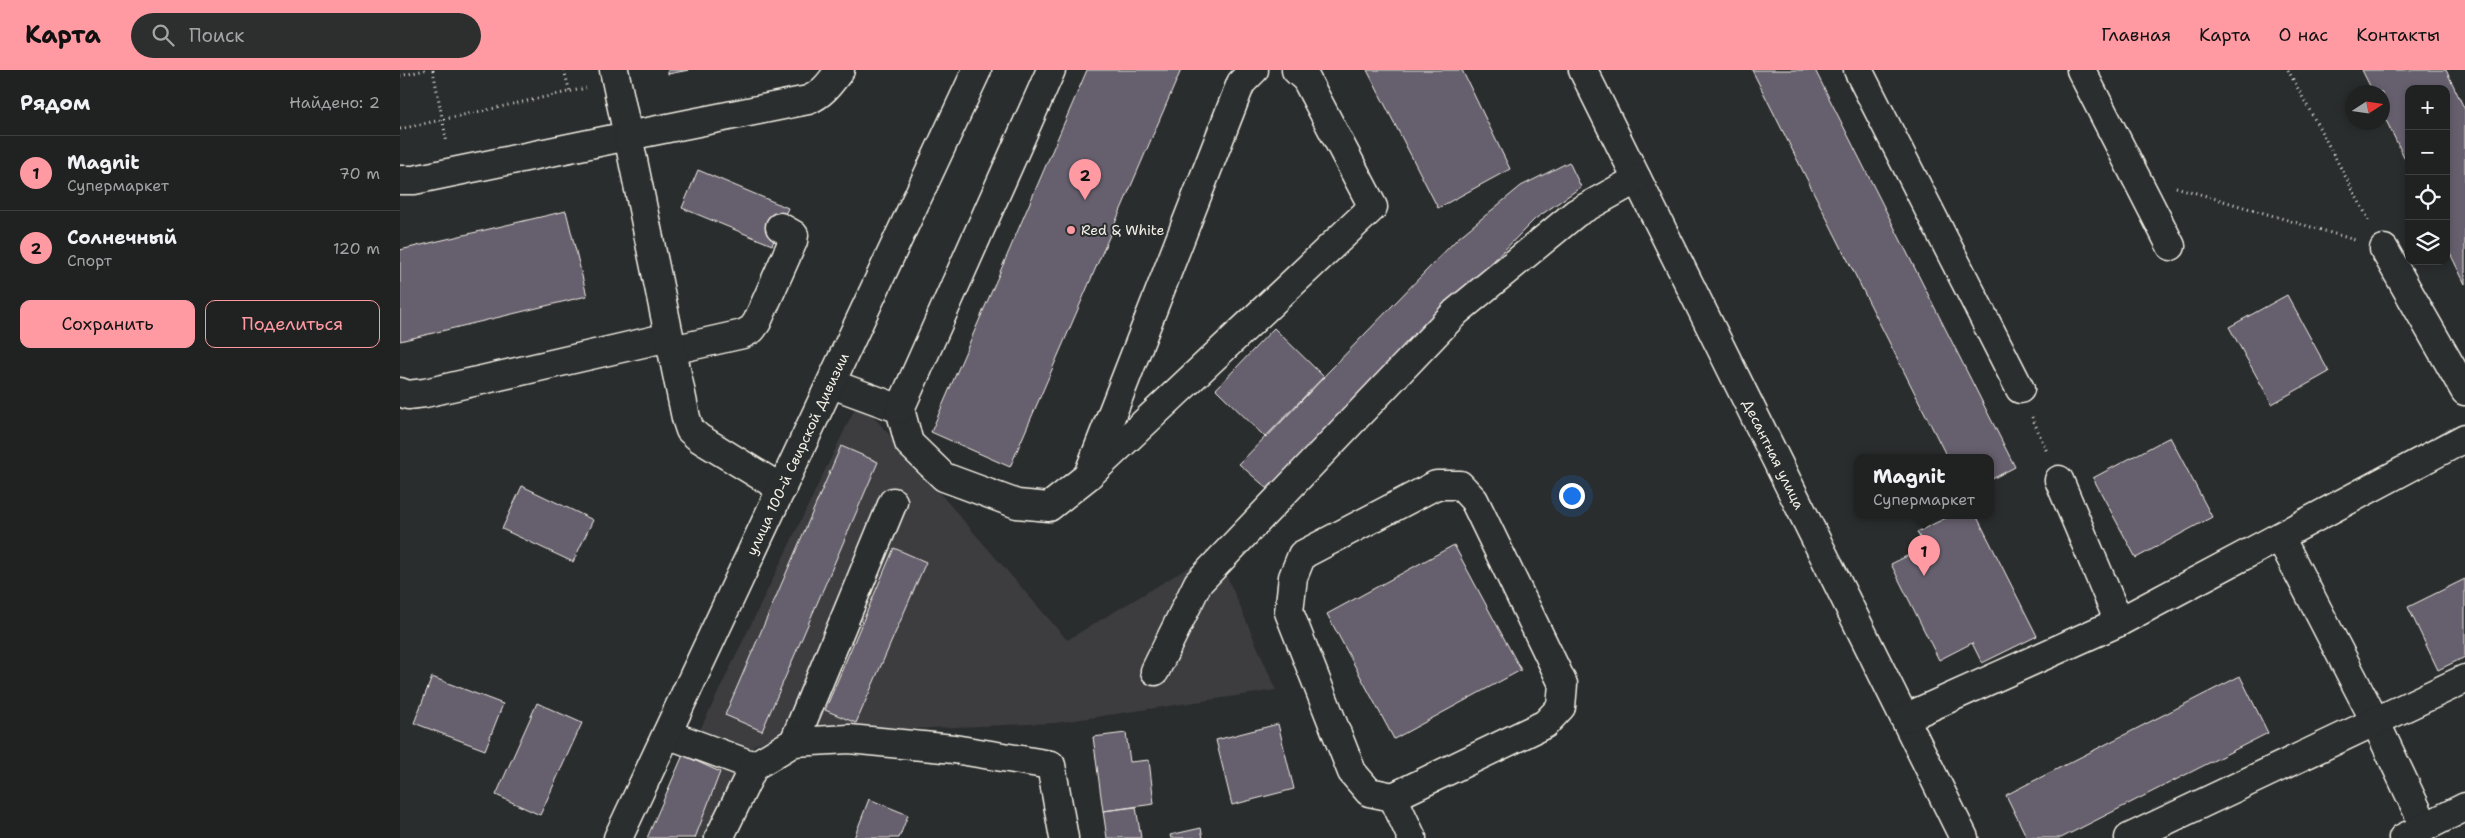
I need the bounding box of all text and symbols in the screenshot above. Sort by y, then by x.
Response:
search box [131,13,481,58]
text: Карта [25,19,101,51]
icon: search [149,21,177,49]
text: Поиск [189,23,244,48]
text: Главная [2101,23,2171,47]
text: Карта [2199,23,2251,47]
text: О нас [2279,23,2328,47]
text: Контакты [2356,23,2440,47]
north arrow [2345,85,2390,130]
map controls [2405,85,2450,265]
button: + [2405,85,2450,130]
text: Рядом [20,89,90,117]
text: Найдено: 2 [289,92,380,113]
button: − [2405,130,2450,175]
text: Magnit [67,150,139,175]
pin: 2 [1069,159,1101,200]
text: 1 [32,163,40,184]
text: 70 m [339,163,380,184]
text: Супермаркет [67,175,169,196]
button: locate [2405,175,2450,220]
button: layers [2405,220,2450,265]
place label: Red & White [1081,221,1164,239]
marker: Red & White [1065,224,1077,236]
text: Солнечный [67,225,177,250]
text: 2 [30,238,42,259]
text: 120 m [333,238,380,259]
text: Спорт [67,250,112,271]
button: Сохранить [20,300,195,348]
button: Поделиться [205,300,380,348]
street label: улица 100-й Свирской Дивизии [742,350,853,558]
street label: Десантная улица [1739,396,1809,513]
popup [1854,454,1994,519]
text: Magnit [1873,464,1946,489]
your location [1559,483,1585,509]
text: Супермаркет [1873,489,1975,510]
pin: 1 [1908,535,1940,576]

